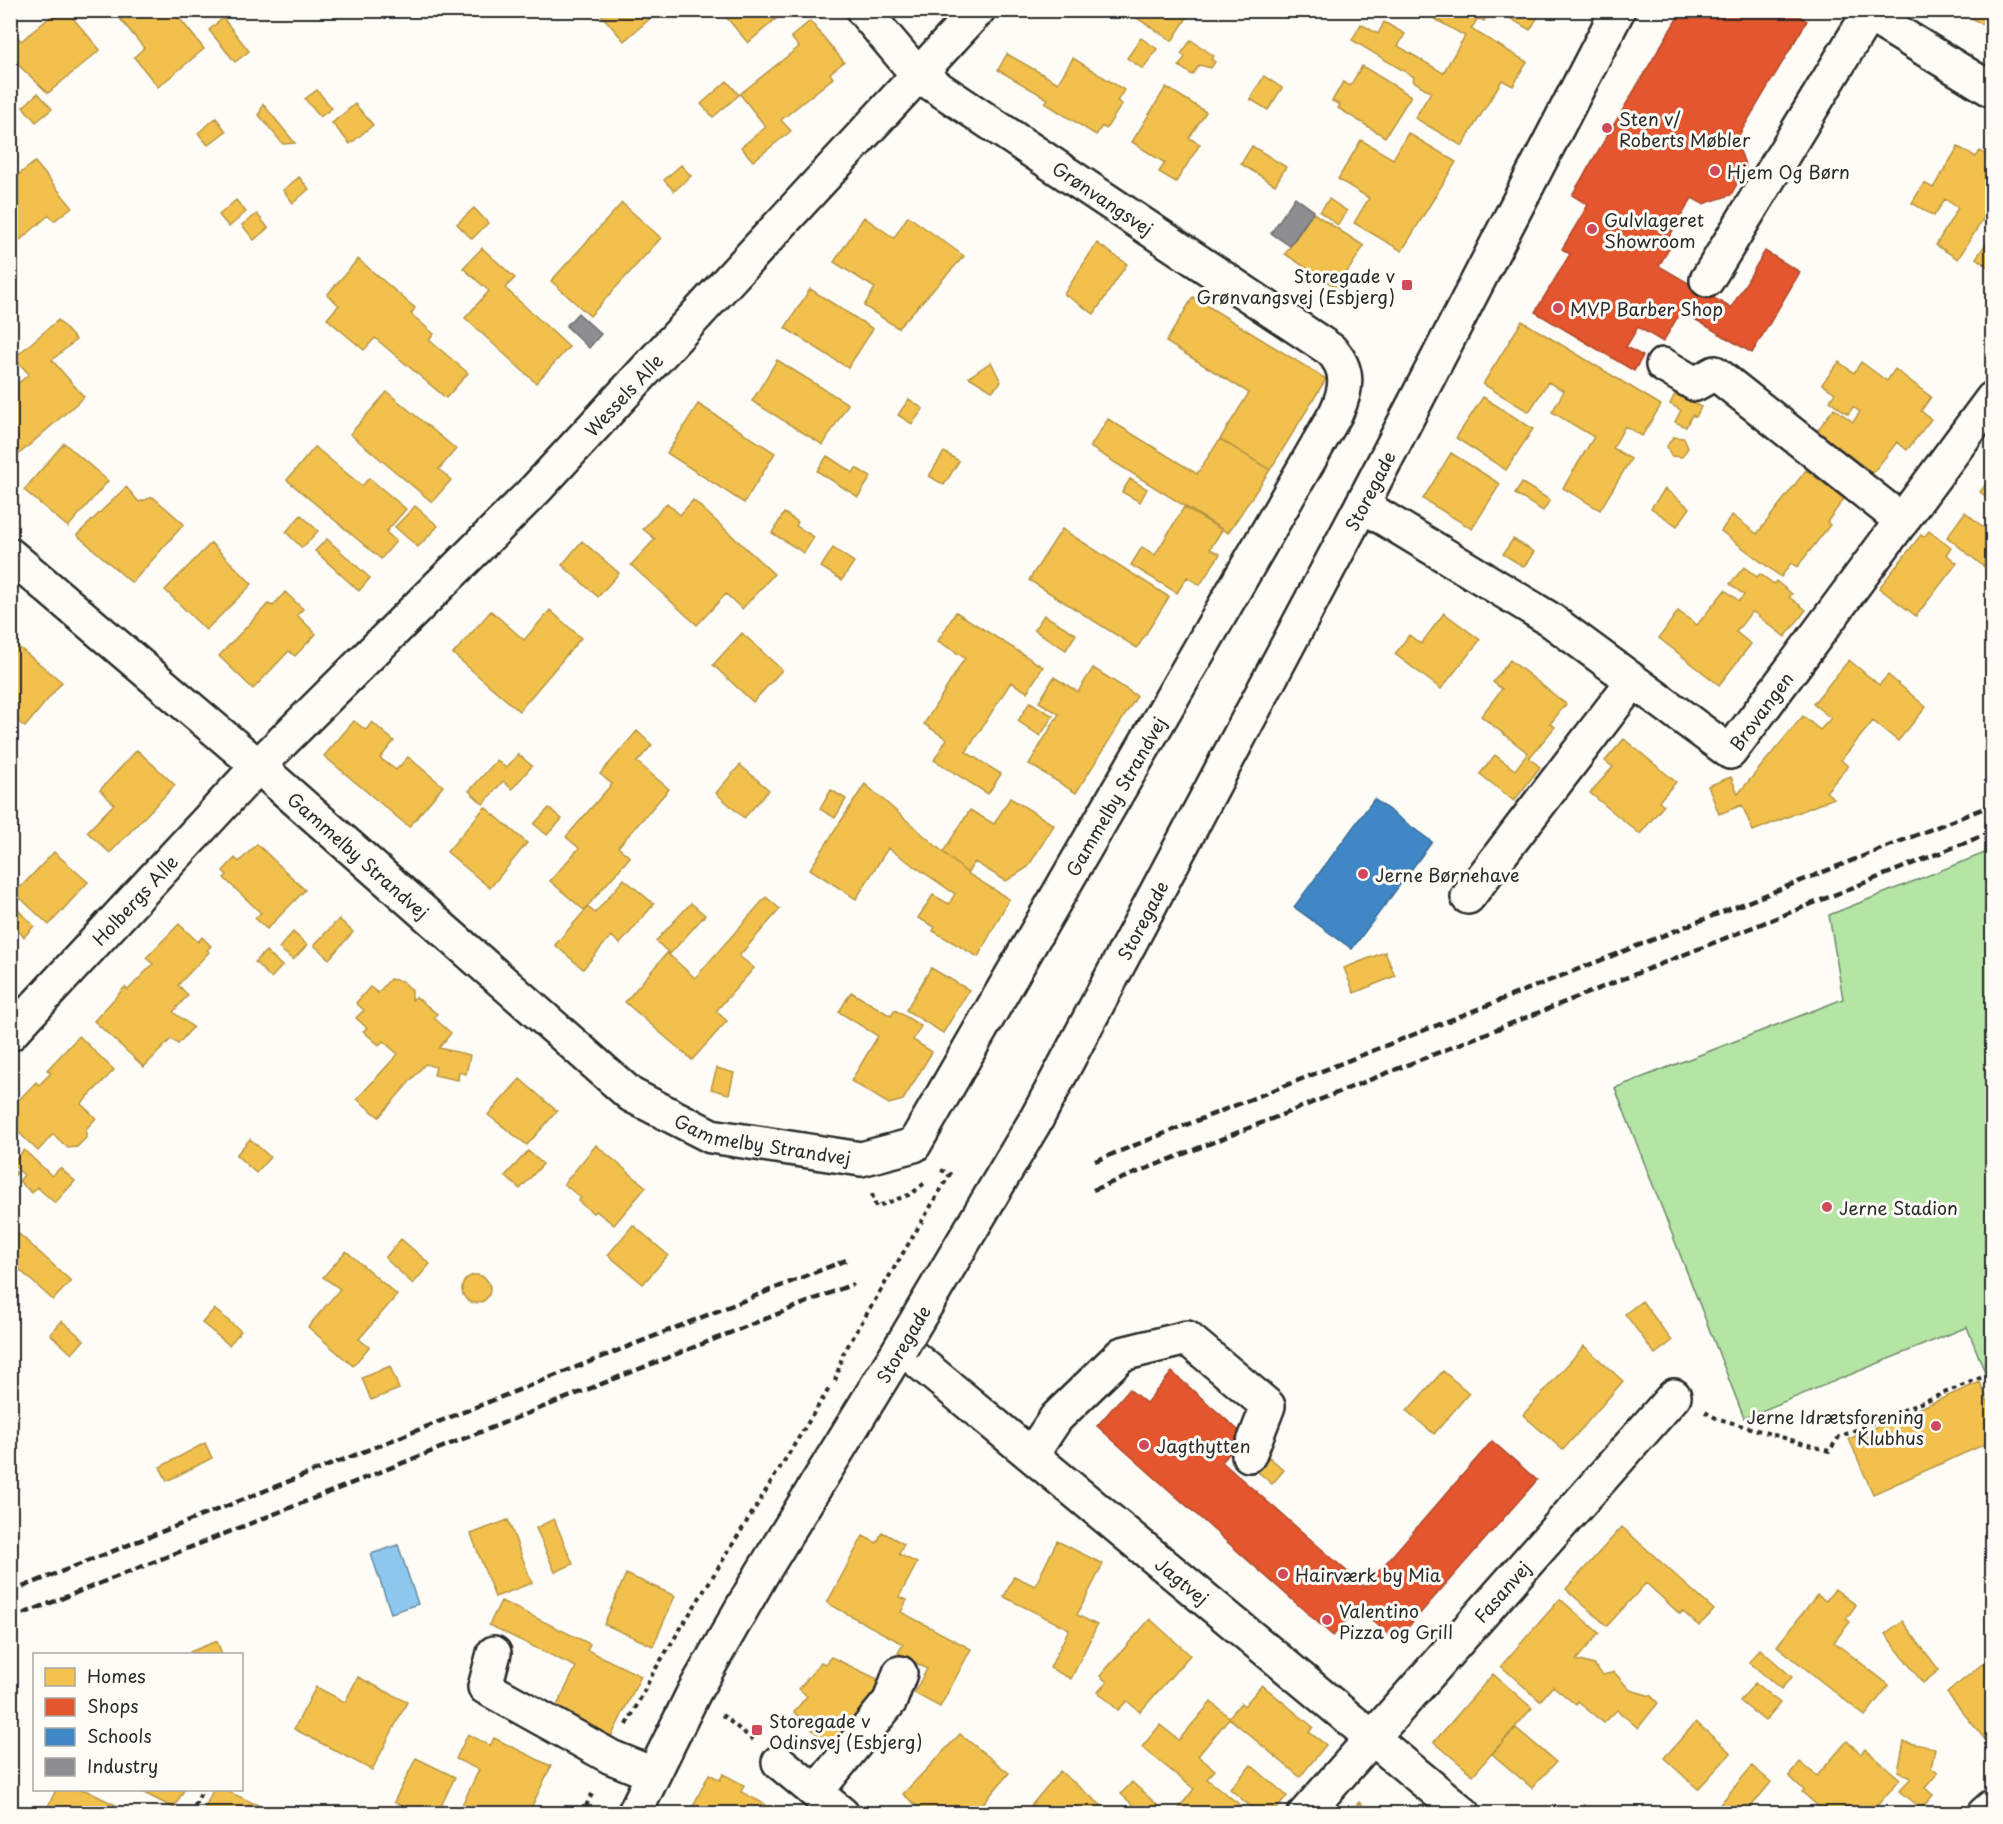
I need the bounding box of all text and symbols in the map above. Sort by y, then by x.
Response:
place label: Sten v/ Roberts Møbler [1619,105,1751,153]
marker: Sten v/ Roberts Møbler [1600,121,1614,135]
street label: Grønvangsvej [1047,154,1159,242]
place label: Hjem Og Børn [1727,158,1850,185]
marker: Hjem Og Børn [1708,164,1722,178]
place label: Gulvlageret Showroom [1604,206,1704,254]
marker: Gulvlageret Showroom [1585,222,1599,236]
place label: Storegade v Grønvangsvej (Esbjerg) [1197,262,1395,310]
marker: Storegade v Grønvangsvej (Esbjerg) [1400,278,1414,292]
place label: MVP Barber Shop [1570,295,1723,322]
marker: MVP Barber Shop [1551,301,1565,315]
street label: Wessels Alle [578,347,669,442]
street label: Storegade [1337,446,1401,535]
street label: Brovangen [1722,666,1799,756]
street label: Gammelby Strandvej [1058,711,1172,881]
street label: Gammelby Strandvej [282,785,435,925]
street label: Holbergs Alle [85,848,183,951]
place label: Jerne Børnehave [1375,861,1519,888]
marker: Jerne Børnehave [1356,867,1370,881]
street label: Storegade [1110,876,1174,965]
street label: Gammelby Strandvej [670,1106,853,1171]
place label: Jerne Stadion [1839,1194,1958,1221]
marker: Jerne Stadion [1820,1200,1834,1214]
street label: Storegade [869,1300,937,1388]
place label: Jerne Idrætsforening Klubhus [1746,1403,1924,1451]
marker: Jerne Idrætsforening Klubhus [1929,1419,1943,1433]
place label: Jagthytten [1156,1432,1250,1459]
marker: Jagthytten [1137,1438,1151,1452]
street label: Jagtvej [1150,1550,1215,1611]
street label: Fasanvej [1467,1555,1536,1628]
place label: Hairværk by Mia [1295,1561,1441,1588]
marker: Hairværk by Mia [1276,1567,1290,1581]
place label: Valentino Pizza og Grill [1339,1597,1453,1645]
marker: Valentino Pizza og Grill [1320,1613,1334,1627]
legend [33,1653,243,1791]
text: Homes [87,1662,145,1689]
text: Shops [87,1692,138,1719]
place label: Storegade v Odinsvej (Esbjerg) [769,1707,922,1755]
text: Schools [87,1722,152,1749]
marker: Storegade v Odinsvej (Esbjerg) [750,1723,764,1737]
text: Industry [87,1752,158,1779]

